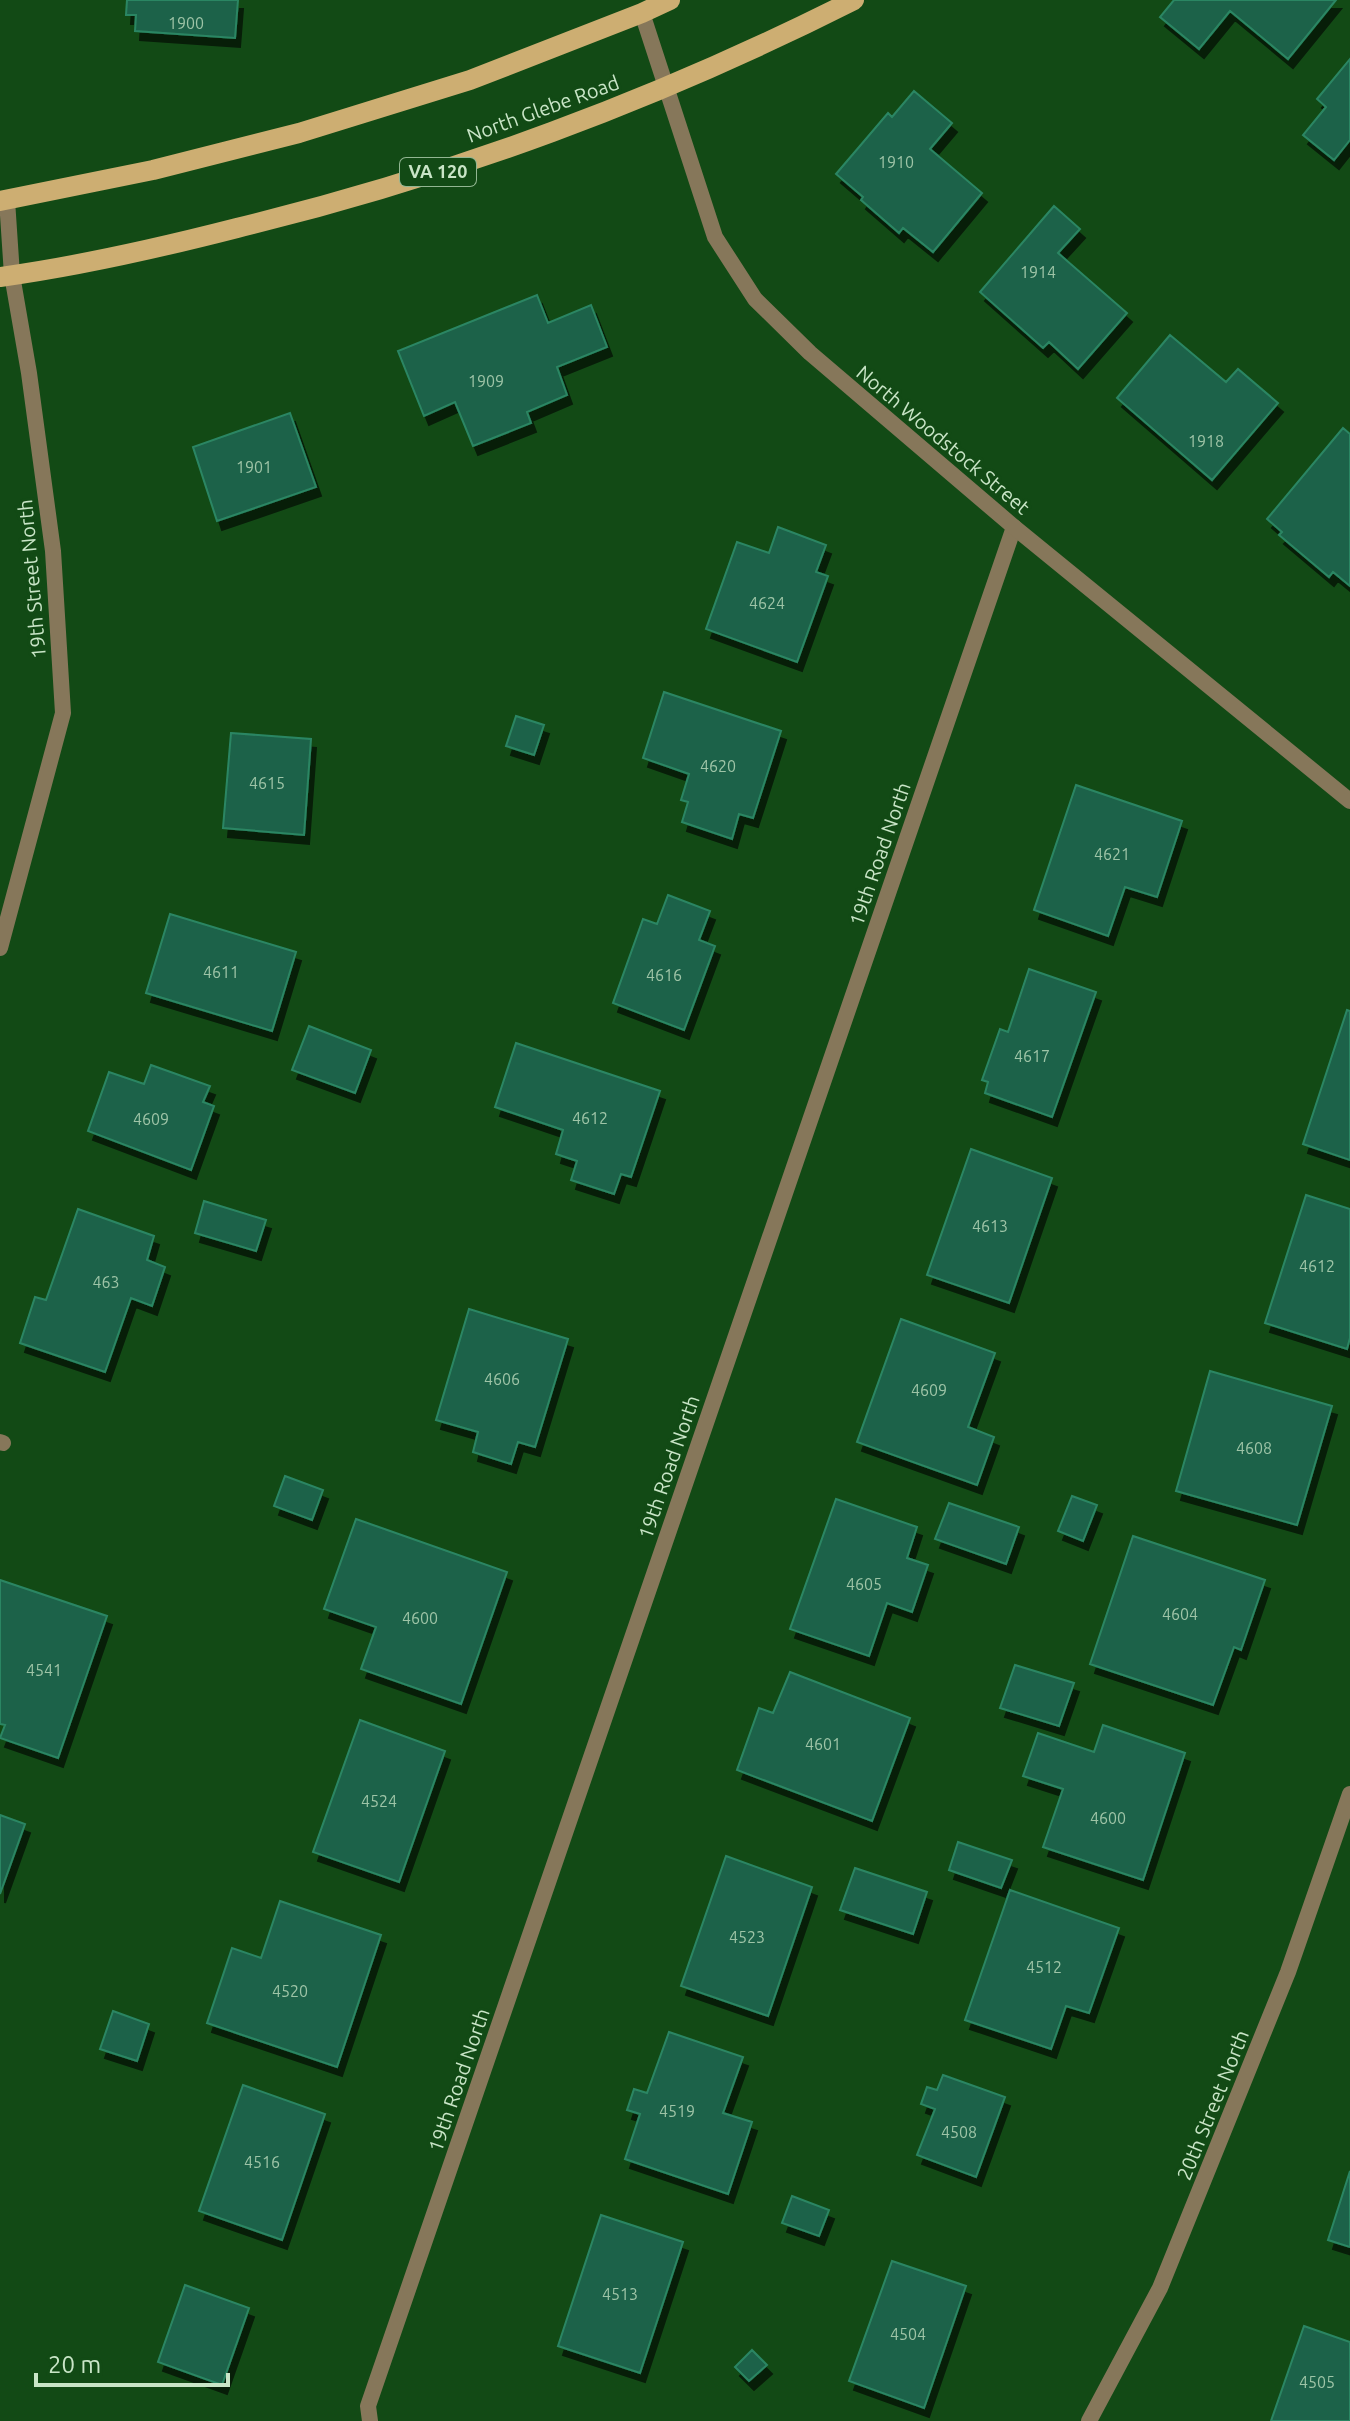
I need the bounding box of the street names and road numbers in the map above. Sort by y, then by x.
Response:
street label: North Glebe Road [464,70,622,147]
road number: VA 120 [400,158,476,186]
street label: North Woodstock Street [852,361,1035,519]
street label: 19th Street North [13,499,50,660]
street label: 19th Road North [844,779,915,928]
street label: 19th Road North [633,1392,704,1541]
street label: 19th Road North [423,2005,494,2154]
street label: 20th Street North [1172,2026,1253,2183]

